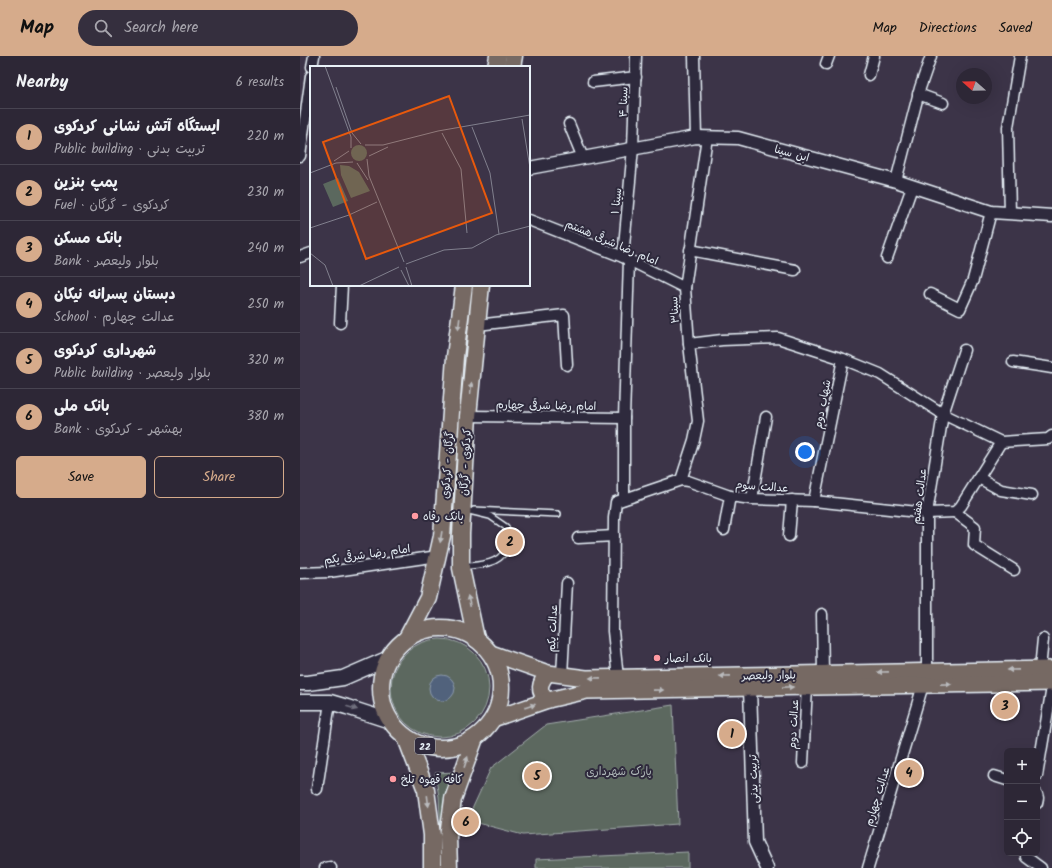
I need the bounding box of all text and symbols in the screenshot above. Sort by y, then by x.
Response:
search box [78,10,358,46]
text: Map [20,13,54,43]
text: Search here [124,16,198,40]
icon: search [92,17,114,39]
text: Map [872,17,897,39]
text: Directions [919,17,977,39]
text: Saved [999,17,1032,39]
inset map [310,66,530,286]
north arrow [956,68,992,104]
text: Nearby [16,69,68,96]
text: 6 results [236,72,284,93]
street label: سینا ۴ [614,86,634,118]
text: ایستگاه آتش نشانی کردکوی [54,115,220,139]
text: 1 [27,126,31,147]
text: 220 m [247,126,284,147]
text: Public building · تربیت بدنی [54,139,205,160]
street label: ابن سینا [772,141,811,167]
text: پمپ بنزین [54,171,118,195]
text: 2 [25,182,33,203]
text: 230 m [247,182,284,203]
street label: سینا ۱ [607,187,627,215]
text: Fuel · کردکوی - گرگان [54,195,170,216]
street label: امام رضا شرقی هشتم [562,215,661,271]
text: بانک مسکن [54,227,122,251]
text: 3 [25,238,33,259]
text: 240 m [247,238,284,259]
text: Bank · بلوار ولیعصر [54,251,159,272]
text: دبستان پسرانه نیکان [54,283,175,307]
text: 4 [25,294,33,315]
text: 250 m [247,294,284,315]
street label: سینا۳ [665,296,685,324]
text: School · عدالت چهارم [54,307,175,328]
one-way arrow [456,318,462,330]
text: شهرداری کردکوی [54,339,156,363]
text: 5 [26,350,32,371]
text: 320 m [247,350,284,371]
text: Public building · بلوار ولیعصر [54,363,211,384]
street label: شهاب دوم [809,378,837,430]
one-way arrow [467,382,474,394]
text: بانک ملی [54,395,110,419]
street label: امام رضا شرقی چهارم [496,396,596,416]
text: 6 [25,406,33,427]
text: 380 m [247,406,284,427]
text: Bank · بهشهر - کردکوی [54,419,183,440]
street label: کردکوی - گرگان [455,428,477,496]
street label: گرگان - کردکوی [437,430,459,499]
your location [795,442,815,462]
button: Save [16,456,146,498]
button: Share [154,456,284,498]
street label: عدالت هفتم [908,467,932,525]
street label: عدالت سوم [735,476,789,498]
place label: بانک رفاه [423,508,464,526]
marker: بانک رفاه [410,511,420,521]
pin: 2 [497,527,523,557]
one-way arrow [438,531,444,543]
street label: امام رضا شرقی یکم [323,540,412,570]
one-way arrow [465,594,471,607]
street label: عدالت یکم [543,603,563,653]
place label: بانک انصار [664,650,712,668]
marker: بانک انصار [652,653,662,663]
street label: بلوار ولیعصر [741,667,796,685]
one-way arrow [1006,667,1019,673]
one-way arrow [877,669,889,676]
one-way arrow [719,672,731,679]
one-way arrow [588,675,601,681]
one-way arrow [940,681,953,687]
one-way arrow [782,684,794,691]
one-way arrow [652,687,665,693]
pin: 3 [992,691,1018,721]
street label: عدالت دوم [784,698,804,750]
one-way arrow [524,703,536,709]
one-way arrow [347,706,359,712]
pin: 1 [719,719,745,749]
road number: 22 [415,738,435,754]
map controls [1004,748,1040,856]
button: + [1004,748,1040,784]
street label: تربیت بدنی [744,753,764,804]
one-way arrow [464,755,470,767]
pin: 4 [896,758,922,788]
pin: 5 [524,761,550,791]
park label: پارک شهرداری [586,763,652,781]
street label: عدالت چهارم [860,764,896,828]
place label: کافه قهوه تلخ [401,771,463,789]
marker: کافه قهوه تلخ [388,774,398,784]
button: − [1004,784,1040,820]
one-way arrow [424,795,431,807]
pin: 6 [453,807,479,837]
button: locate [1004,820,1040,856]

